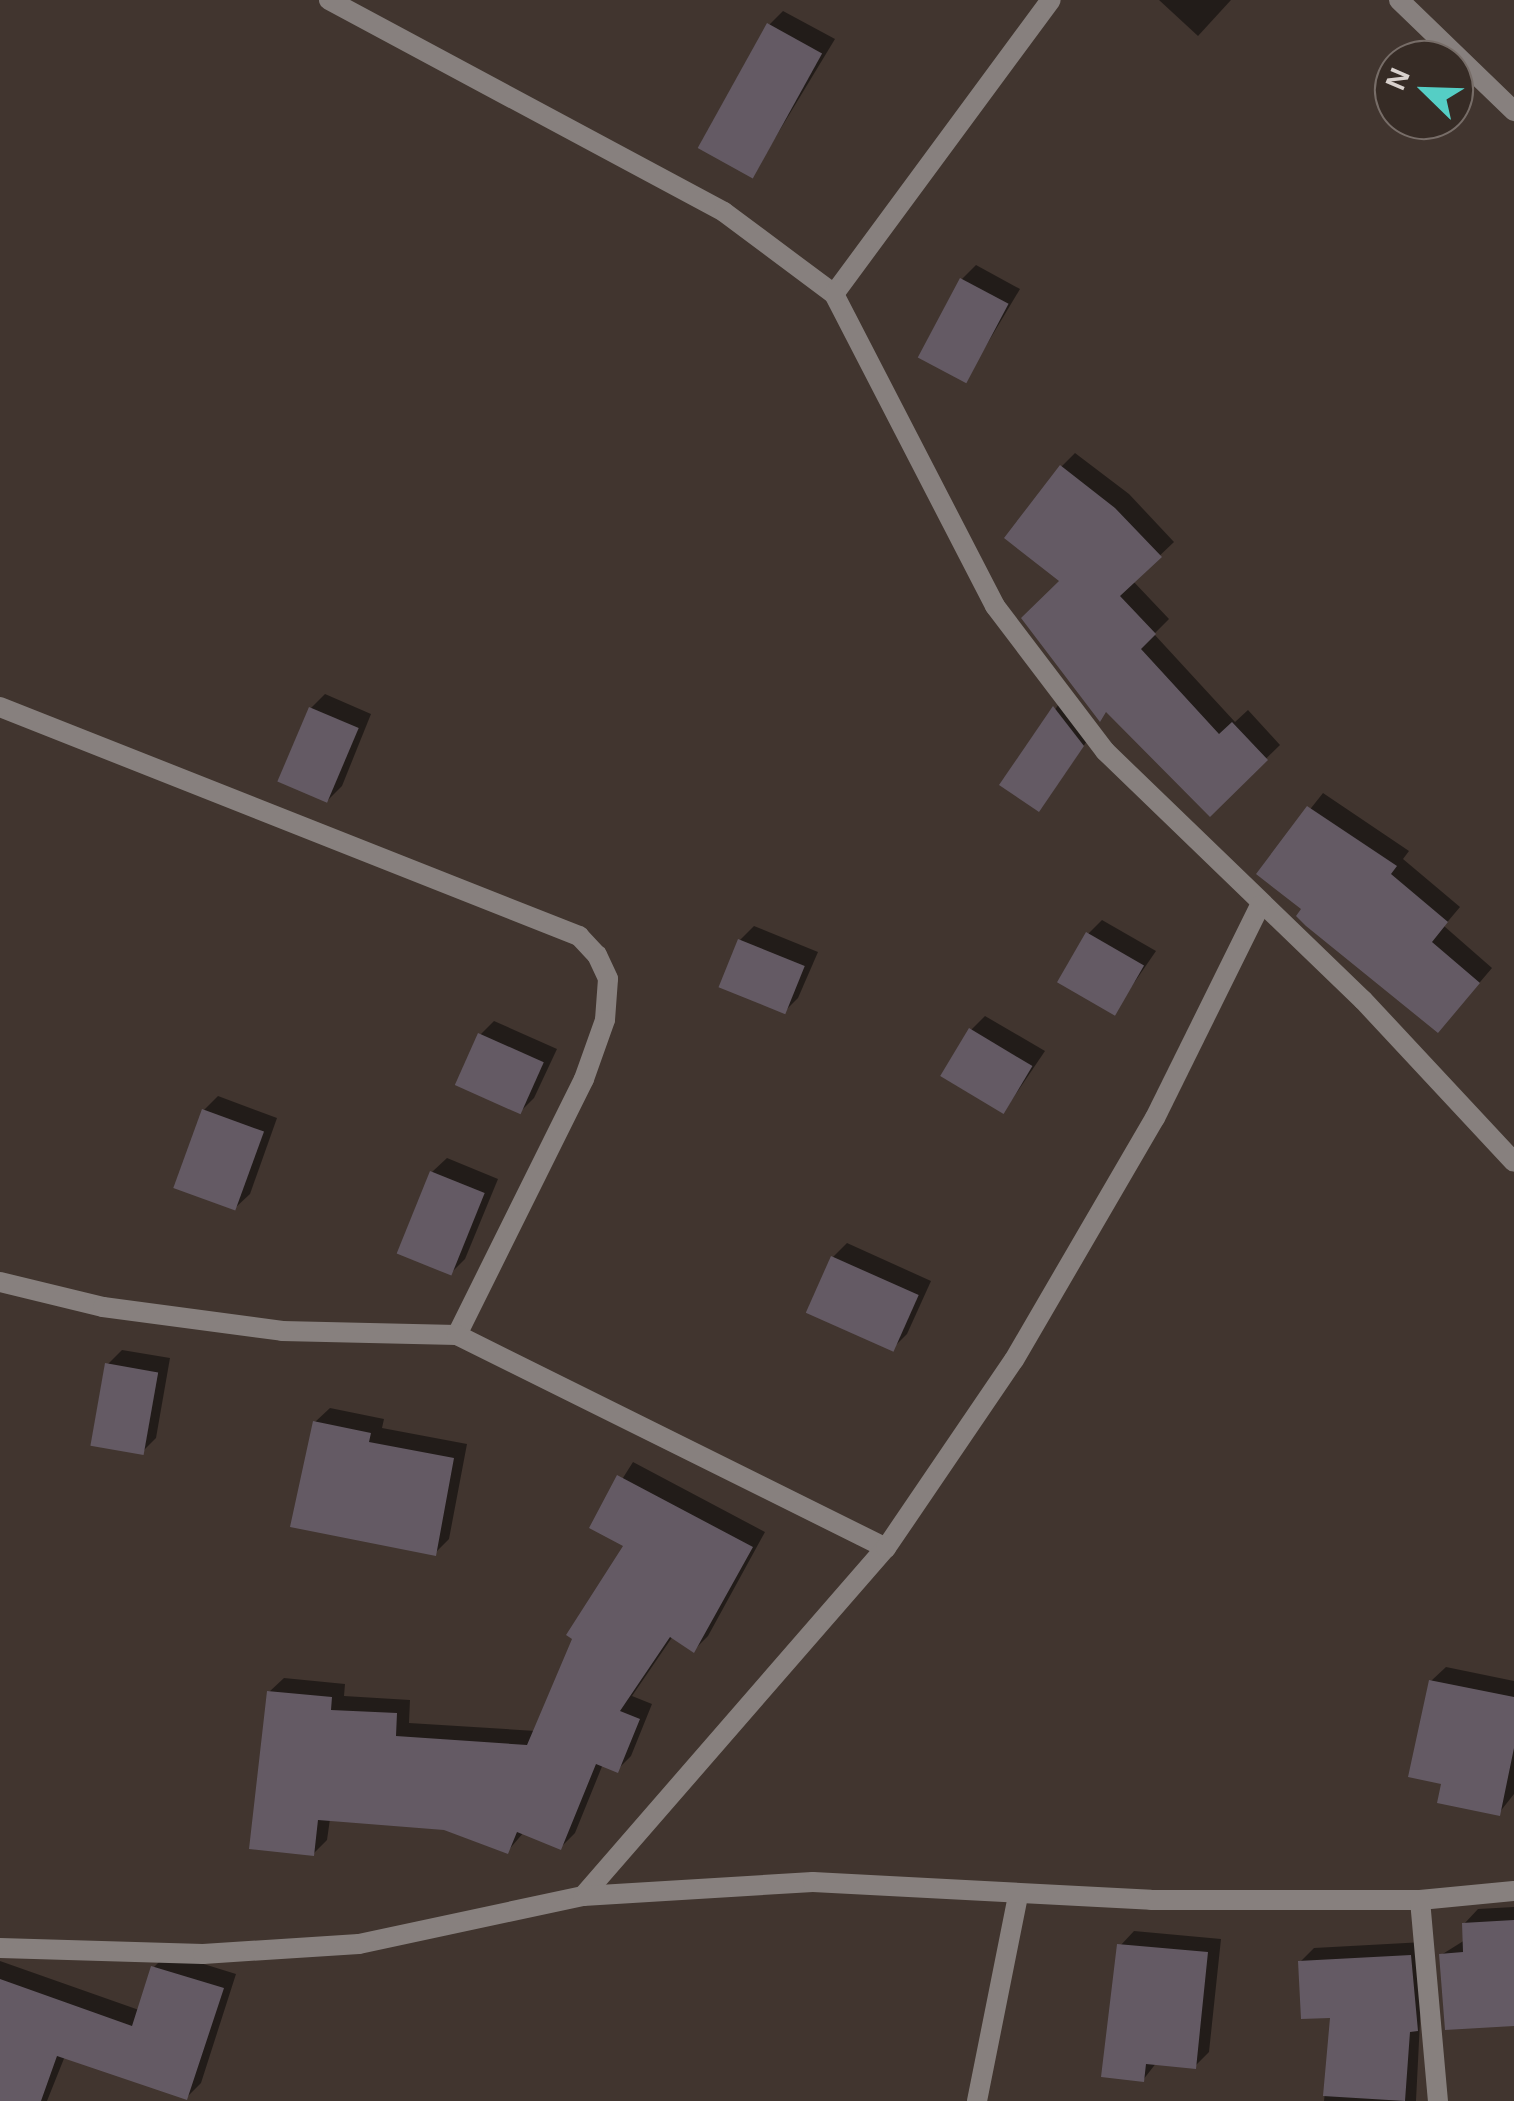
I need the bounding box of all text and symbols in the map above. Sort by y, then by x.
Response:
north arrow [1374,40,1474,140]
text: N [1380,64,1416,94]

